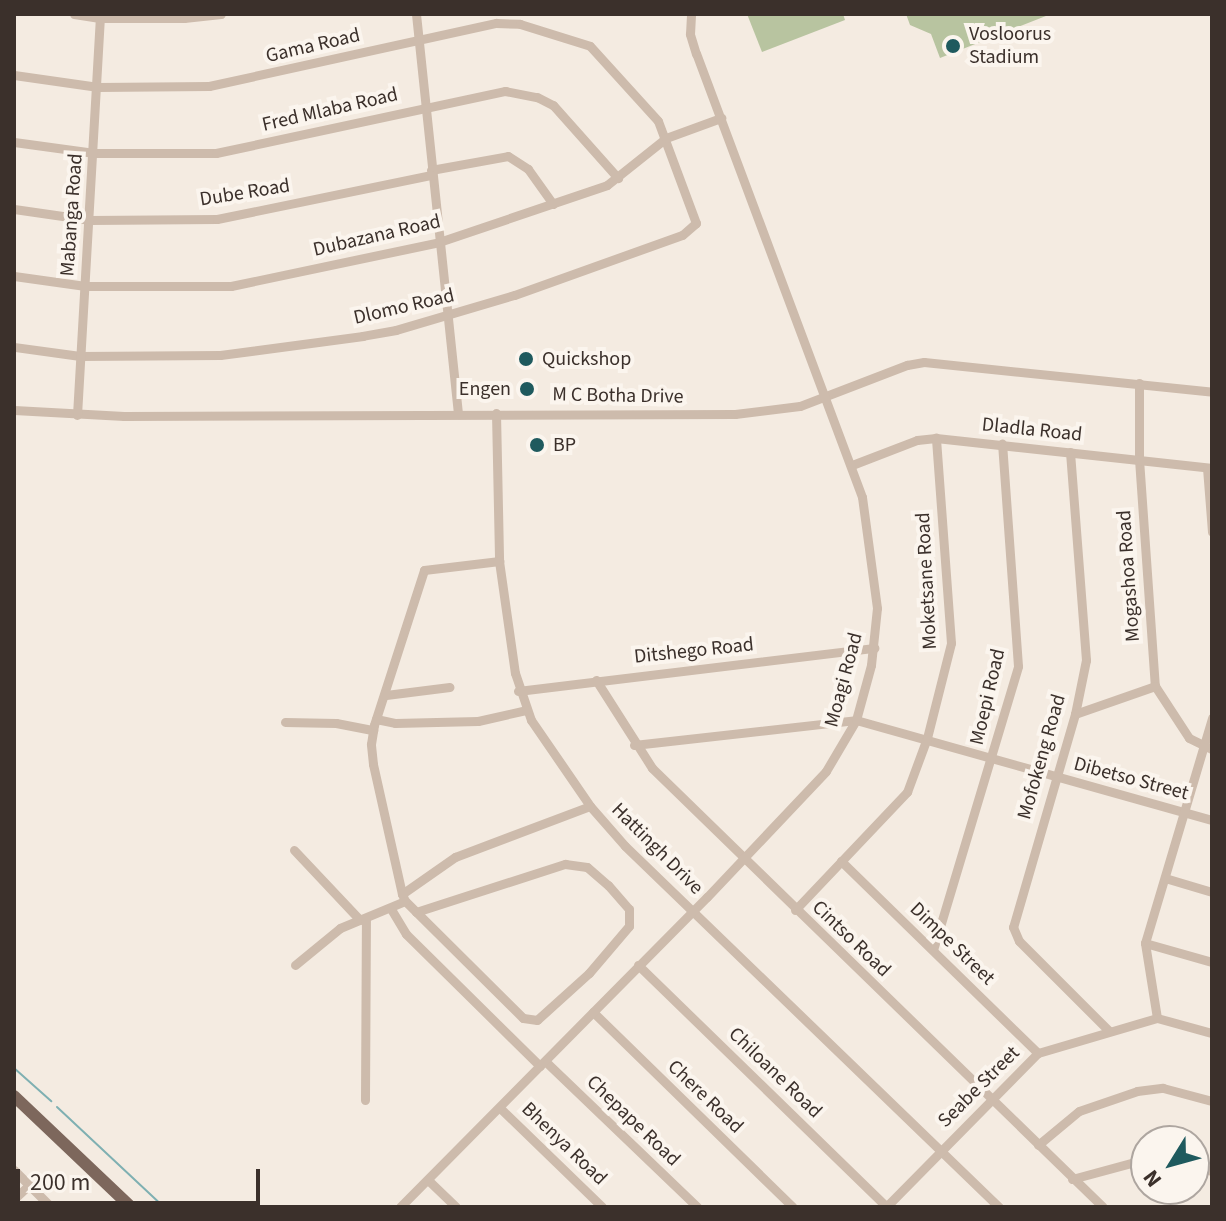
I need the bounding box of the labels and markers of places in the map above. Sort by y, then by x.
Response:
place label: Vosloorus Stadium [969,22,1051,69]
marker: Vosloorus Stadium [944,37,962,55]
place label: Quickshop [542,347,631,371]
marker: Quickshop [517,350,535,368]
place label: Engen [459,377,511,401]
marker: Engen [518,380,536,398]
place label: BP [553,433,576,457]
marker: BP [528,436,546,454]

